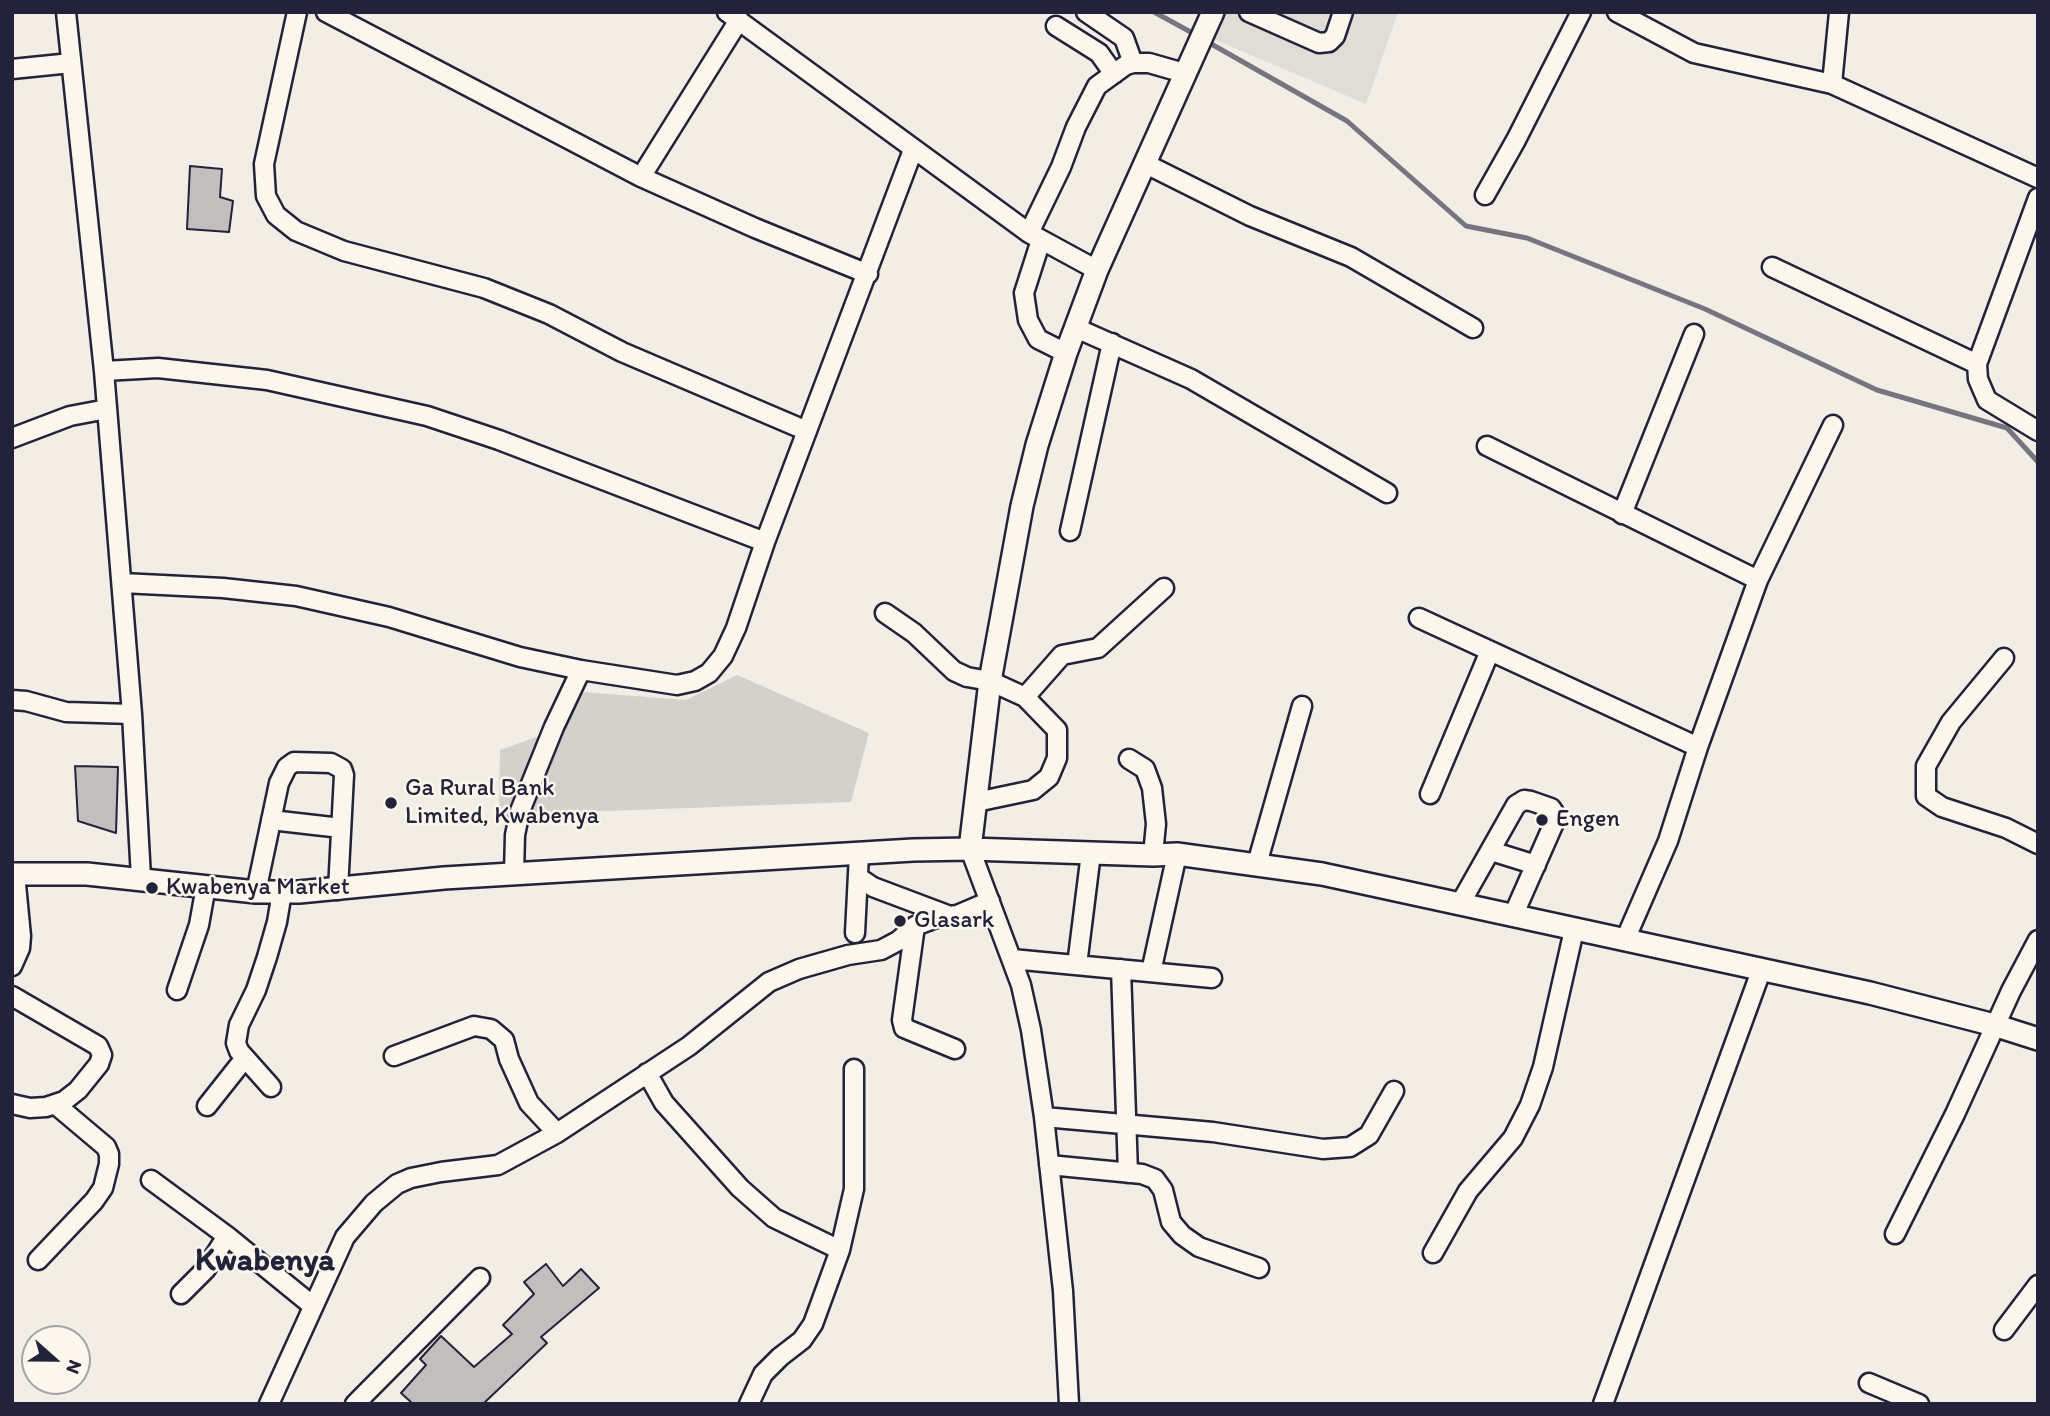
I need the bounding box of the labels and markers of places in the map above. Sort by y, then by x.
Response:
place label: Ga Rural Bank Limited, Kwabenya [405,775,599,831]
marker: Ga Rural Bank Limited, Kwabenya [383,795,399,811]
place label: Engen [1556,806,1620,834]
marker: Engen [1534,812,1550,828]
place label: Kwabenya Market [166,874,350,902]
marker: Kwabenya Market [144,880,160,896]
place label: Glasark [914,907,994,935]
marker: Glasark [892,913,908,929]

